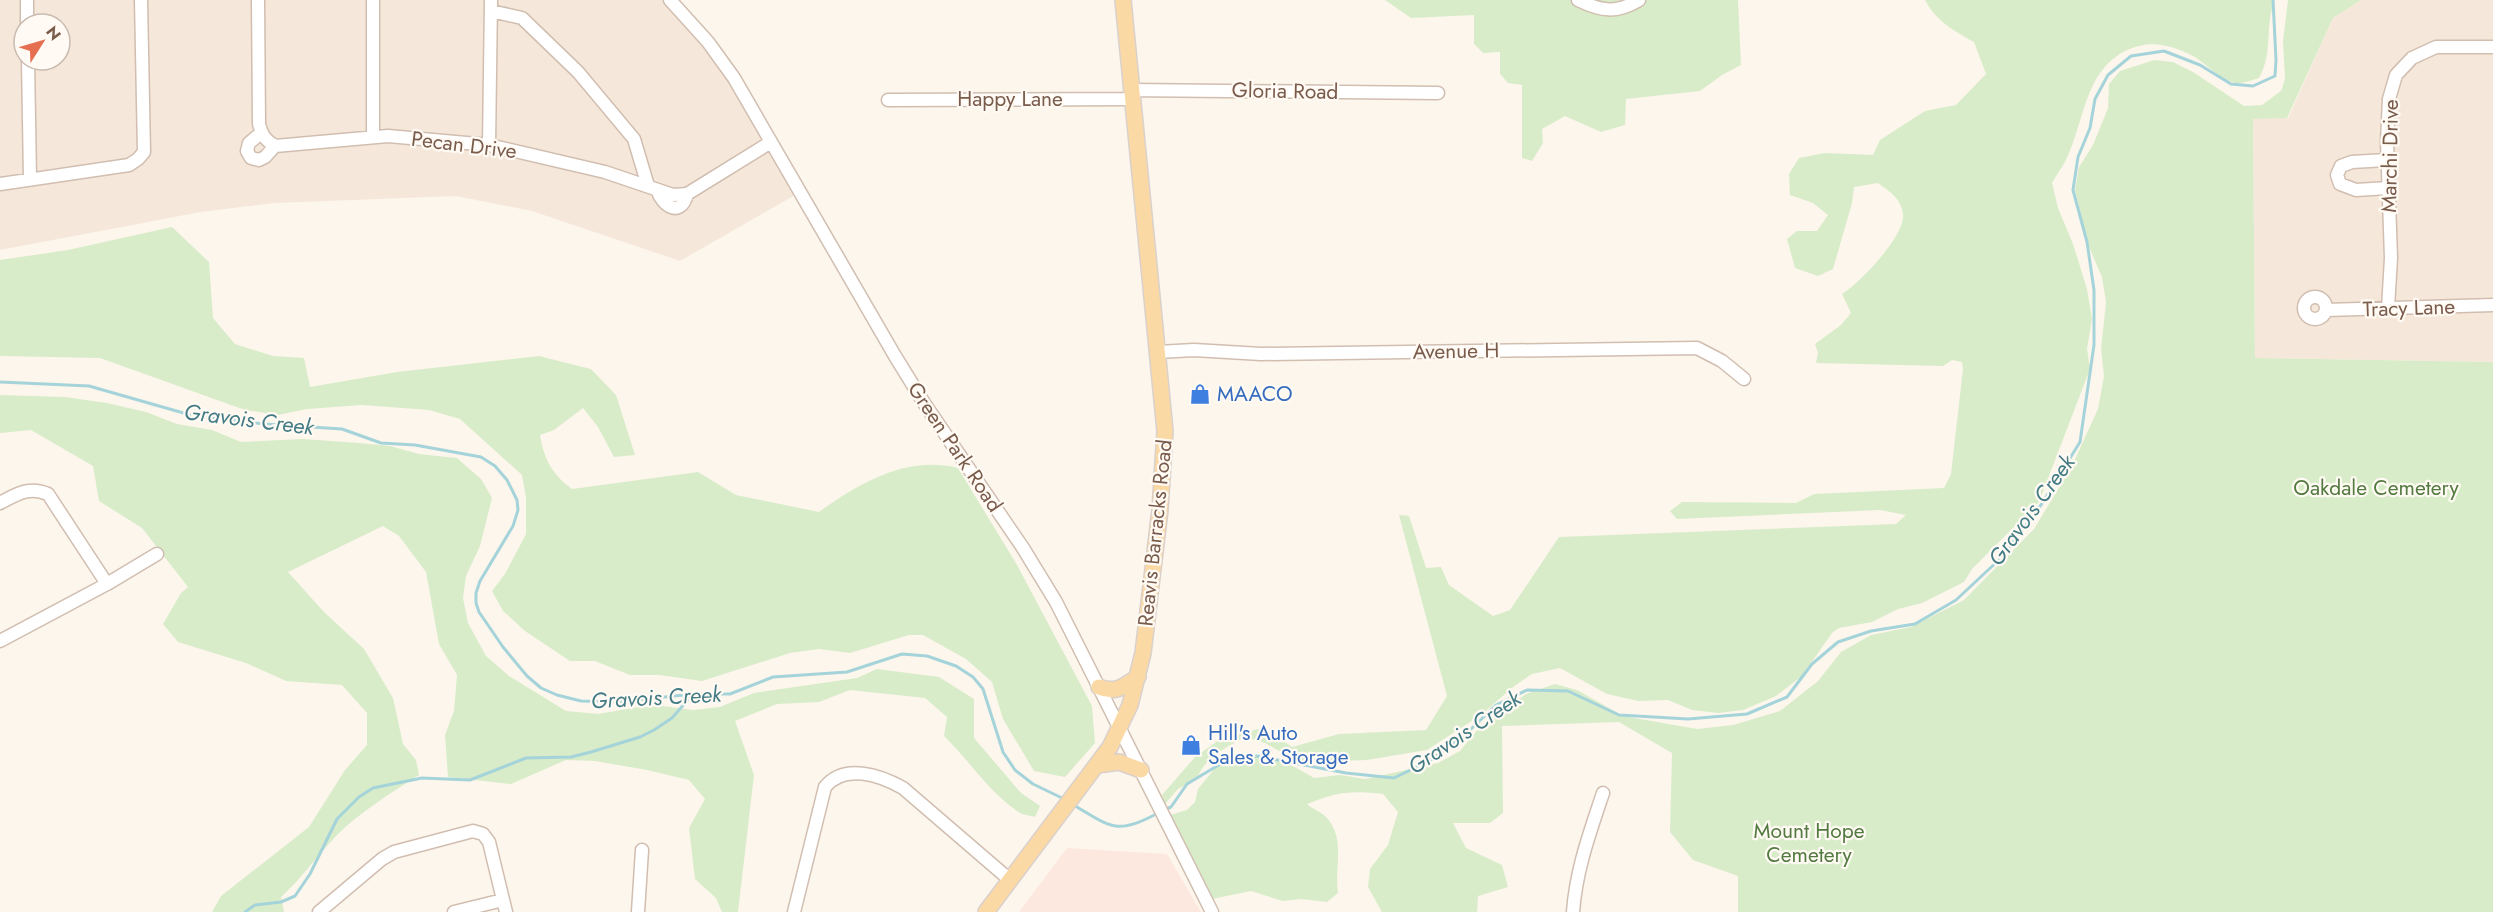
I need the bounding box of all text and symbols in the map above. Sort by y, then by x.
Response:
north arrow [12,12,72,72]
text: N [41,21,67,45]
street label: Gloria Road [1231,75,1339,107]
street label: Happy Lane [957,84,1063,114]
street label: Marchi Drive [2374,99,2406,213]
street label: Pecan Drive [410,124,519,166]
street label: Tracy Lane [2362,291,2456,325]
street label: Avenue H [1412,335,1500,367]
street label: Green Park Road [900,376,1010,518]
place label: MAACO [1217,379,1293,409]
shop icon: MAACO [1188,382,1212,406]
water label: Gravois Creek [182,395,317,443]
street label: Reavis Barracks Road [1130,438,1180,628]
water label: Gravois Creek [1980,447,2083,572]
park label: Oakdale Cemetery [2293,473,2459,503]
water label: Gravois Creek [590,678,724,716]
water label: Gravois Creek [1401,681,1528,782]
place label: Hill's Auto Sales & Storage [1208,718,1349,772]
shop icon: Hill's Auto Sales & Storage [1179,733,1203,757]
park label: Mount Hope Cemetery [1753,816,1865,870]

